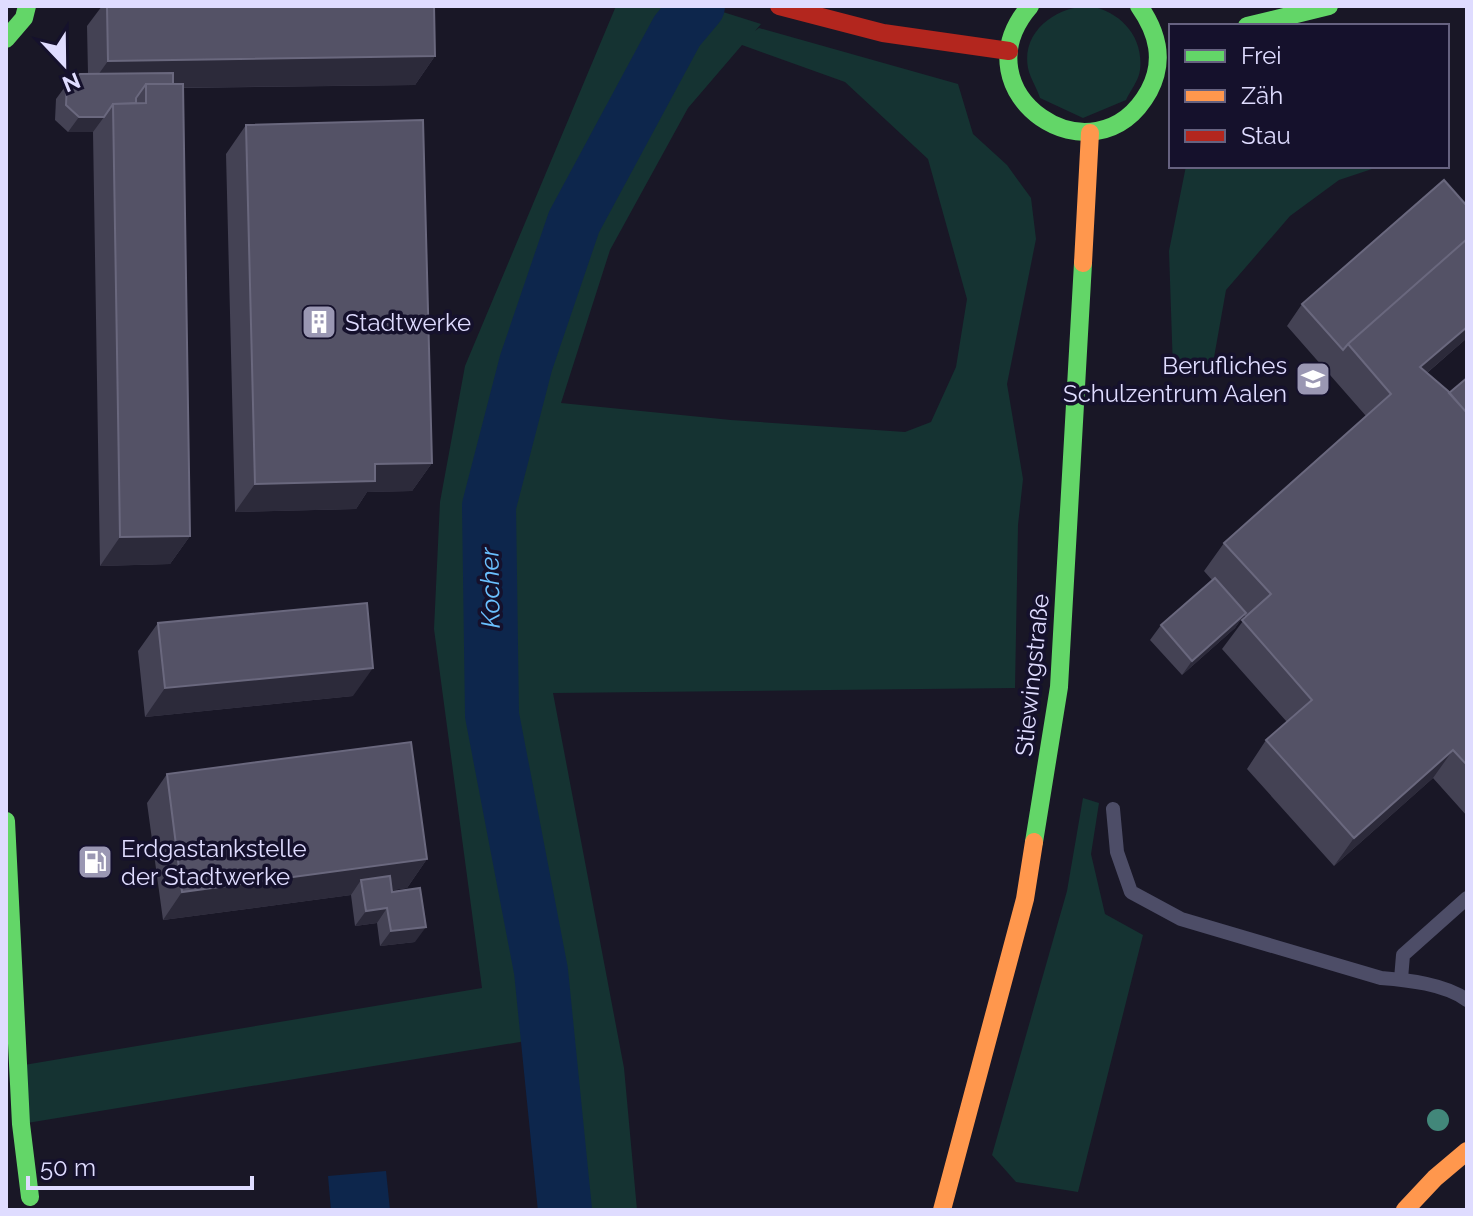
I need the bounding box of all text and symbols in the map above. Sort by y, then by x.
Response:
north arrow [24,24,104,104]
legend [1169,24,1449,168]
text: Frei [1241,41,1282,70]
text: N [59,67,84,98]
text: Zäh [1241,81,1283,110]
text: Stau [1241,121,1291,150]
building icon: Stadtwerke [300,303,338,341]
place label: Stadtwerke [345,308,471,337]
place label: Berufliches Schulzentrum Aalen [1063,351,1287,408]
school or university icon: Berufliches Schulzentrum Aalen [1294,360,1332,398]
water label: Kocher [474,546,506,629]
street label: Stiewingstraße [1009,592,1055,758]
place label: Erdgastankstelle der Stadtwerke [121,834,307,891]
fuel station icon: Erdgastankstelle der Stadtwerke [76,843,114,881]
scale bar [28,1140,252,1190]
text: 50 m [40,1153,96,1182]

